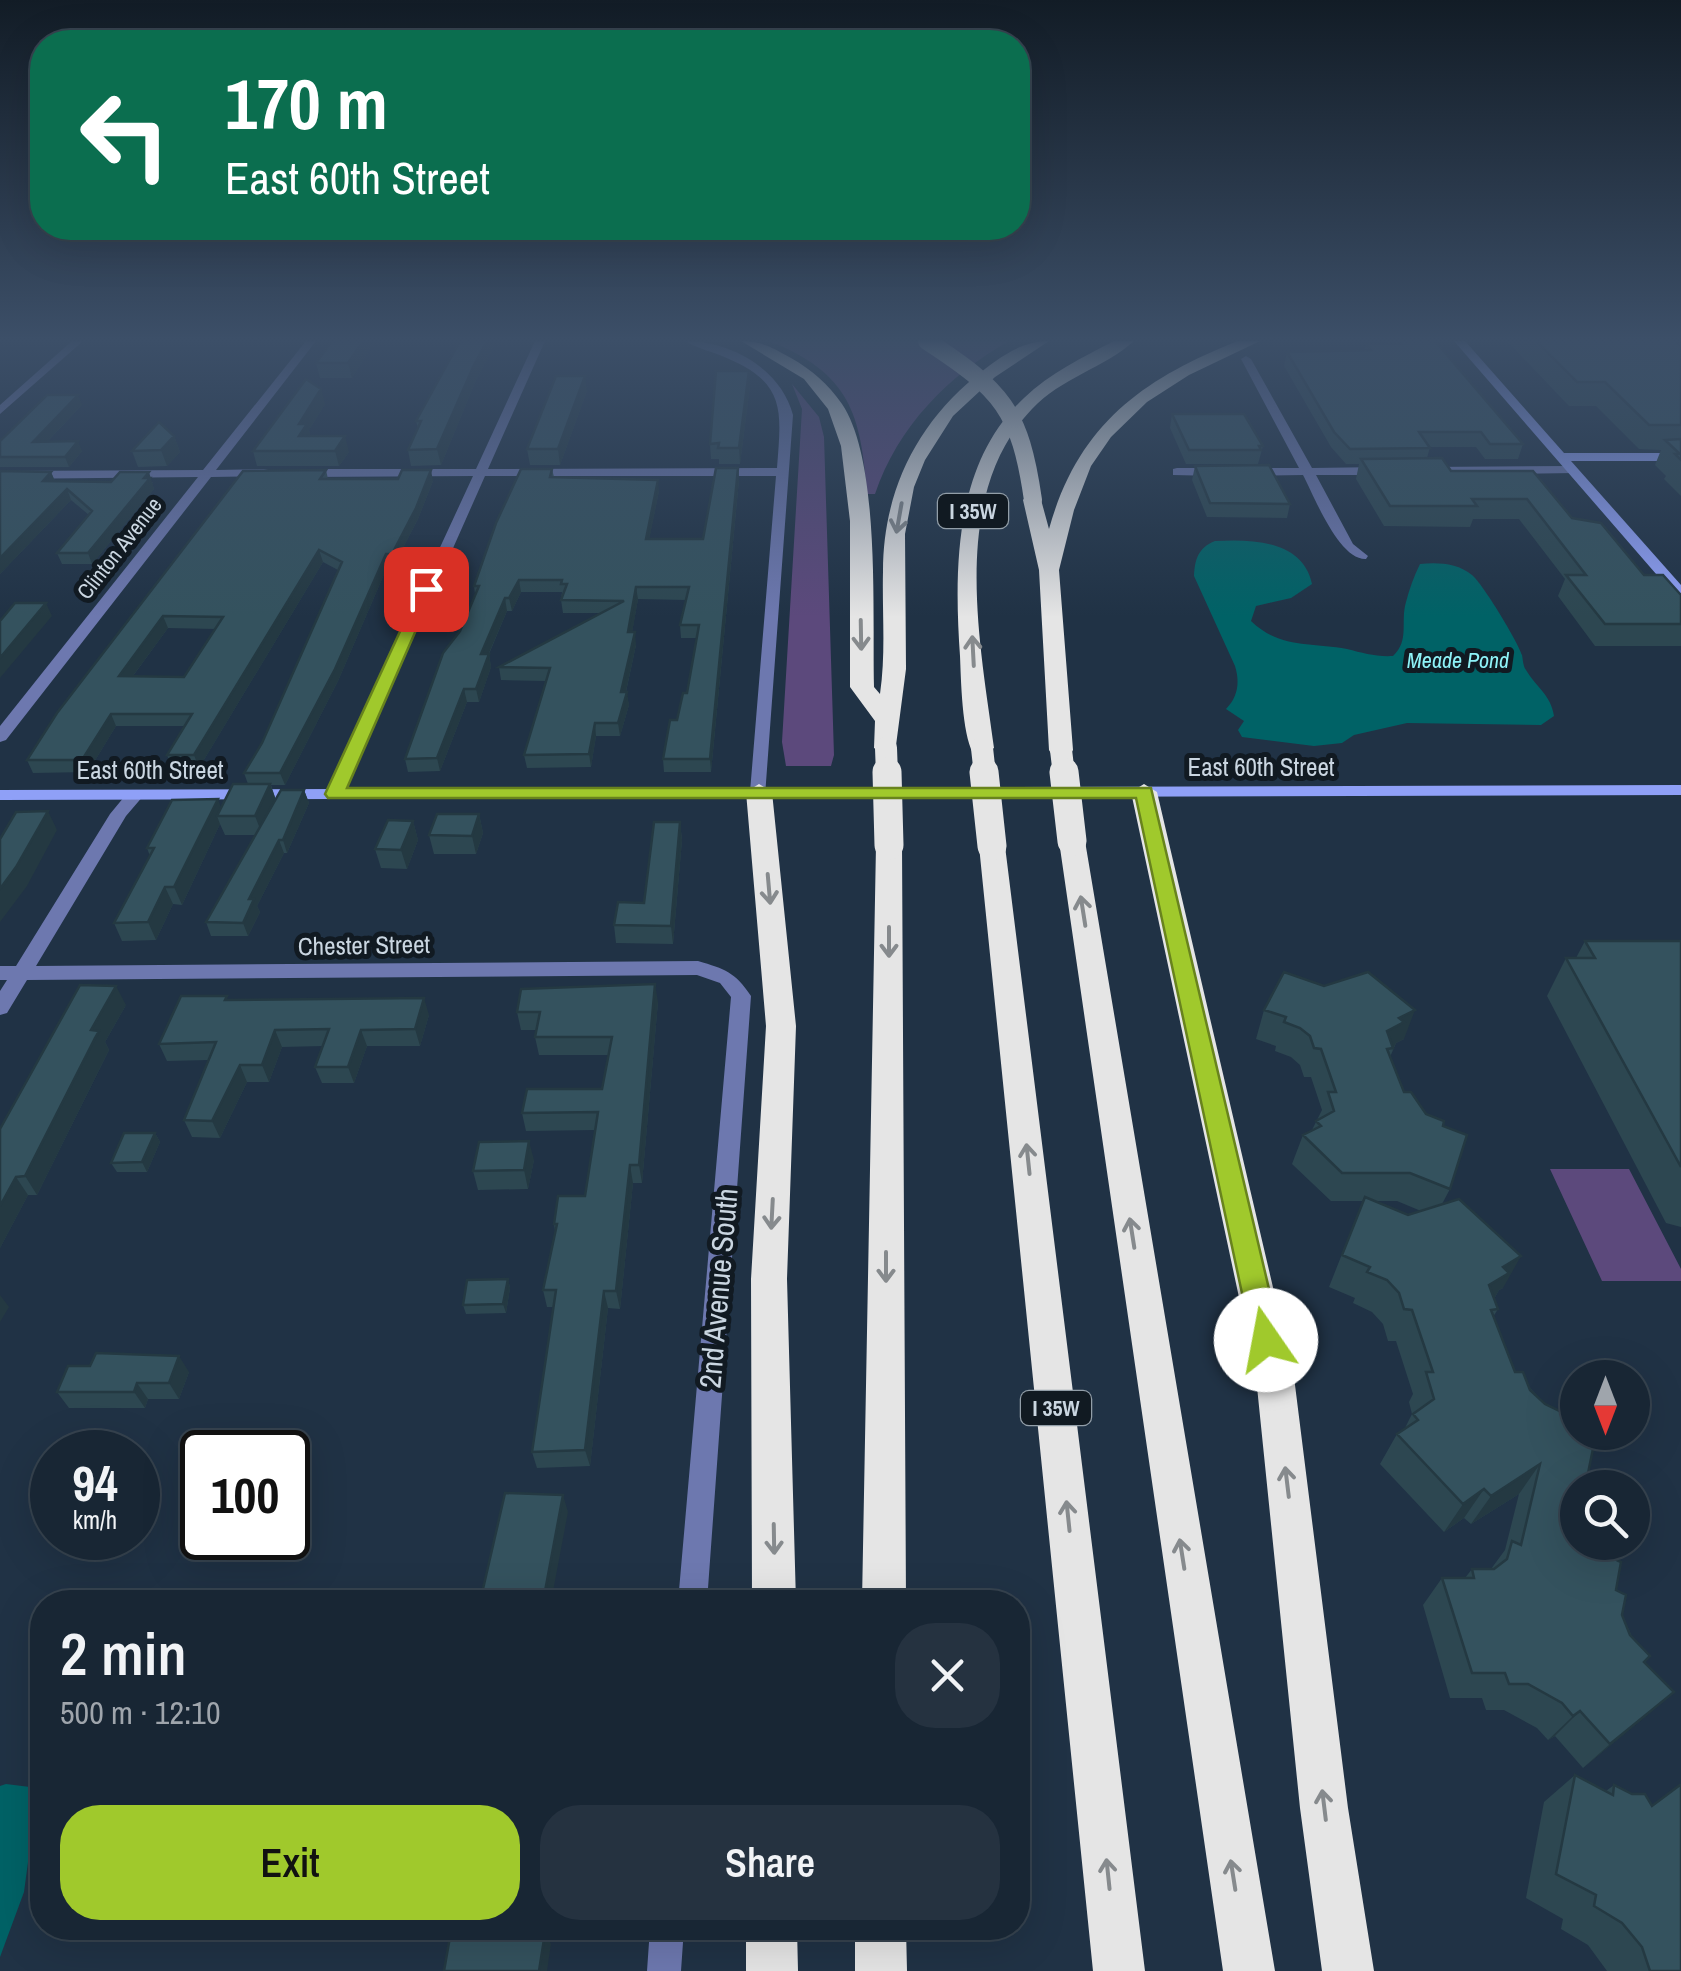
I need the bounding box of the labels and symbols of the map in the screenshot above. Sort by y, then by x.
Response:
street label: Clinton Avenue [70,491,168,605]
road number: I 35W [938,494,1008,528]
one-way arrow [889,501,908,534]
pin [384,547,469,632]
one-way arrow [852,618,870,651]
one-way arrow [963,636,982,668]
water label: Meade Pond [1407,645,1510,675]
street label: East 60th Street [1187,750,1335,784]
street label: East 60th Street [76,753,224,787]
one-way arrow [760,873,779,905]
one-way arrow [1073,896,1091,928]
one-way arrow [879,926,898,958]
street label: Chester Street [298,927,431,963]
one-way arrow [1018,1143,1037,1175]
street label: 2nd Avenue South [689,1186,747,1390]
one-way arrow [762,1197,781,1229]
one-way arrow [1123,1217,1141,1249]
one-way arrow [876,1250,896,1283]
position arrow [1214,1288,1318,1392]
north arrow [1560,1360,1650,1450]
road number: I 35W [1021,1391,1091,1425]
speed limit sign: 100 [180,1430,310,1560]
one-way arrow [1277,1467,1296,1499]
one-way arrow [1058,1501,1077,1533]
one-way arrow [764,1522,783,1554]
one-way arrow [1173,1538,1191,1570]
one-way arrow [1315,1790,1333,1822]
one-way arrow [1098,1859,1117,1891]
one-way arrow [1224,1859,1242,1891]

